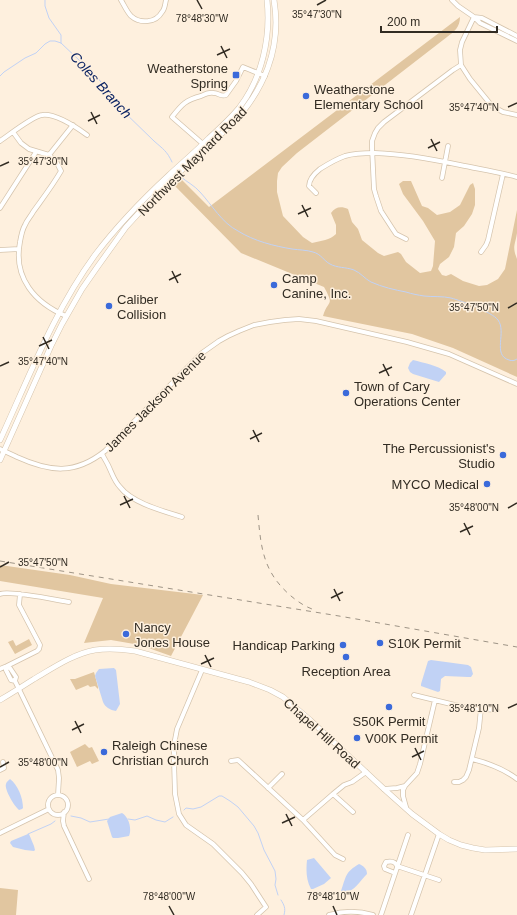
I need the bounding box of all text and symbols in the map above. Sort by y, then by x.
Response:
scale bar [381,8,497,34]
text: 35°47'30"N [292,9,342,20]
text: 78°48'30"W [176,13,229,24]
text: 200 m [387,15,420,29]
water label: Coles Branch [67,48,135,122]
place label: Weatherstone Spring [147,61,228,91]
marker: Weatherstone Spring [231,70,241,80]
place label: Weatherstone Elementary School [314,82,423,112]
marker: Weatherstone Elementary School [301,91,311,101]
text: 35°47'40"N [449,102,499,113]
street label: Northwest Maynard Road [135,104,250,219]
text: 35°47'30"N [18,156,68,167]
place label: Camp Canine, Inc. [282,271,351,301]
marker: Camp Canine, Inc. [269,280,279,290]
place label: Caliber Collision [117,292,166,322]
marker: Caliber Collision [104,301,114,311]
text: 35°47'50"N [449,302,499,313]
street label: James Jackson Avenue [102,348,209,455]
text: 35°47'40"N [18,356,68,367]
place label: Town of Cary Operations Center [354,379,461,409]
marker: Town of Cary Operations Center [341,388,351,398]
place label: The Percussionist's Studio [383,441,495,471]
marker: The Percussionist's Studio [498,450,508,460]
place label: MYCO Medical [392,477,479,492]
marker: MYCO Medical [482,479,492,489]
text: 35°48'00"N [449,502,499,513]
text: 35°47'50"N [18,557,68,568]
place label: Nancy Jones House [134,620,210,650]
marker: Nancy Jones House [121,629,131,639]
place label: S10K Permit [388,636,461,651]
place label: Handicap Parking [232,638,335,653]
marker: S10K Permit [375,638,385,648]
marker: Handicap Parking [338,640,348,650]
marker: Reception Area [341,652,351,662]
place label: Reception Area [302,664,391,679]
street label: Chapel Hill Road [280,695,363,772]
marker: S50K Permit [384,702,394,712]
text: 35°48'10"N [449,703,499,714]
place label: S50K Permit [353,714,426,729]
place label: V00K Permit [365,731,438,746]
marker: V00K Permit [352,733,362,743]
place label: Raleigh Chinese Christian Church [112,738,209,768]
marker: Raleigh Chinese Christian Church [99,747,109,757]
text: 35°48'00"N [18,757,68,768]
text: 78°48'00"W [143,891,196,902]
text: 78°48'10"W [307,891,360,902]

